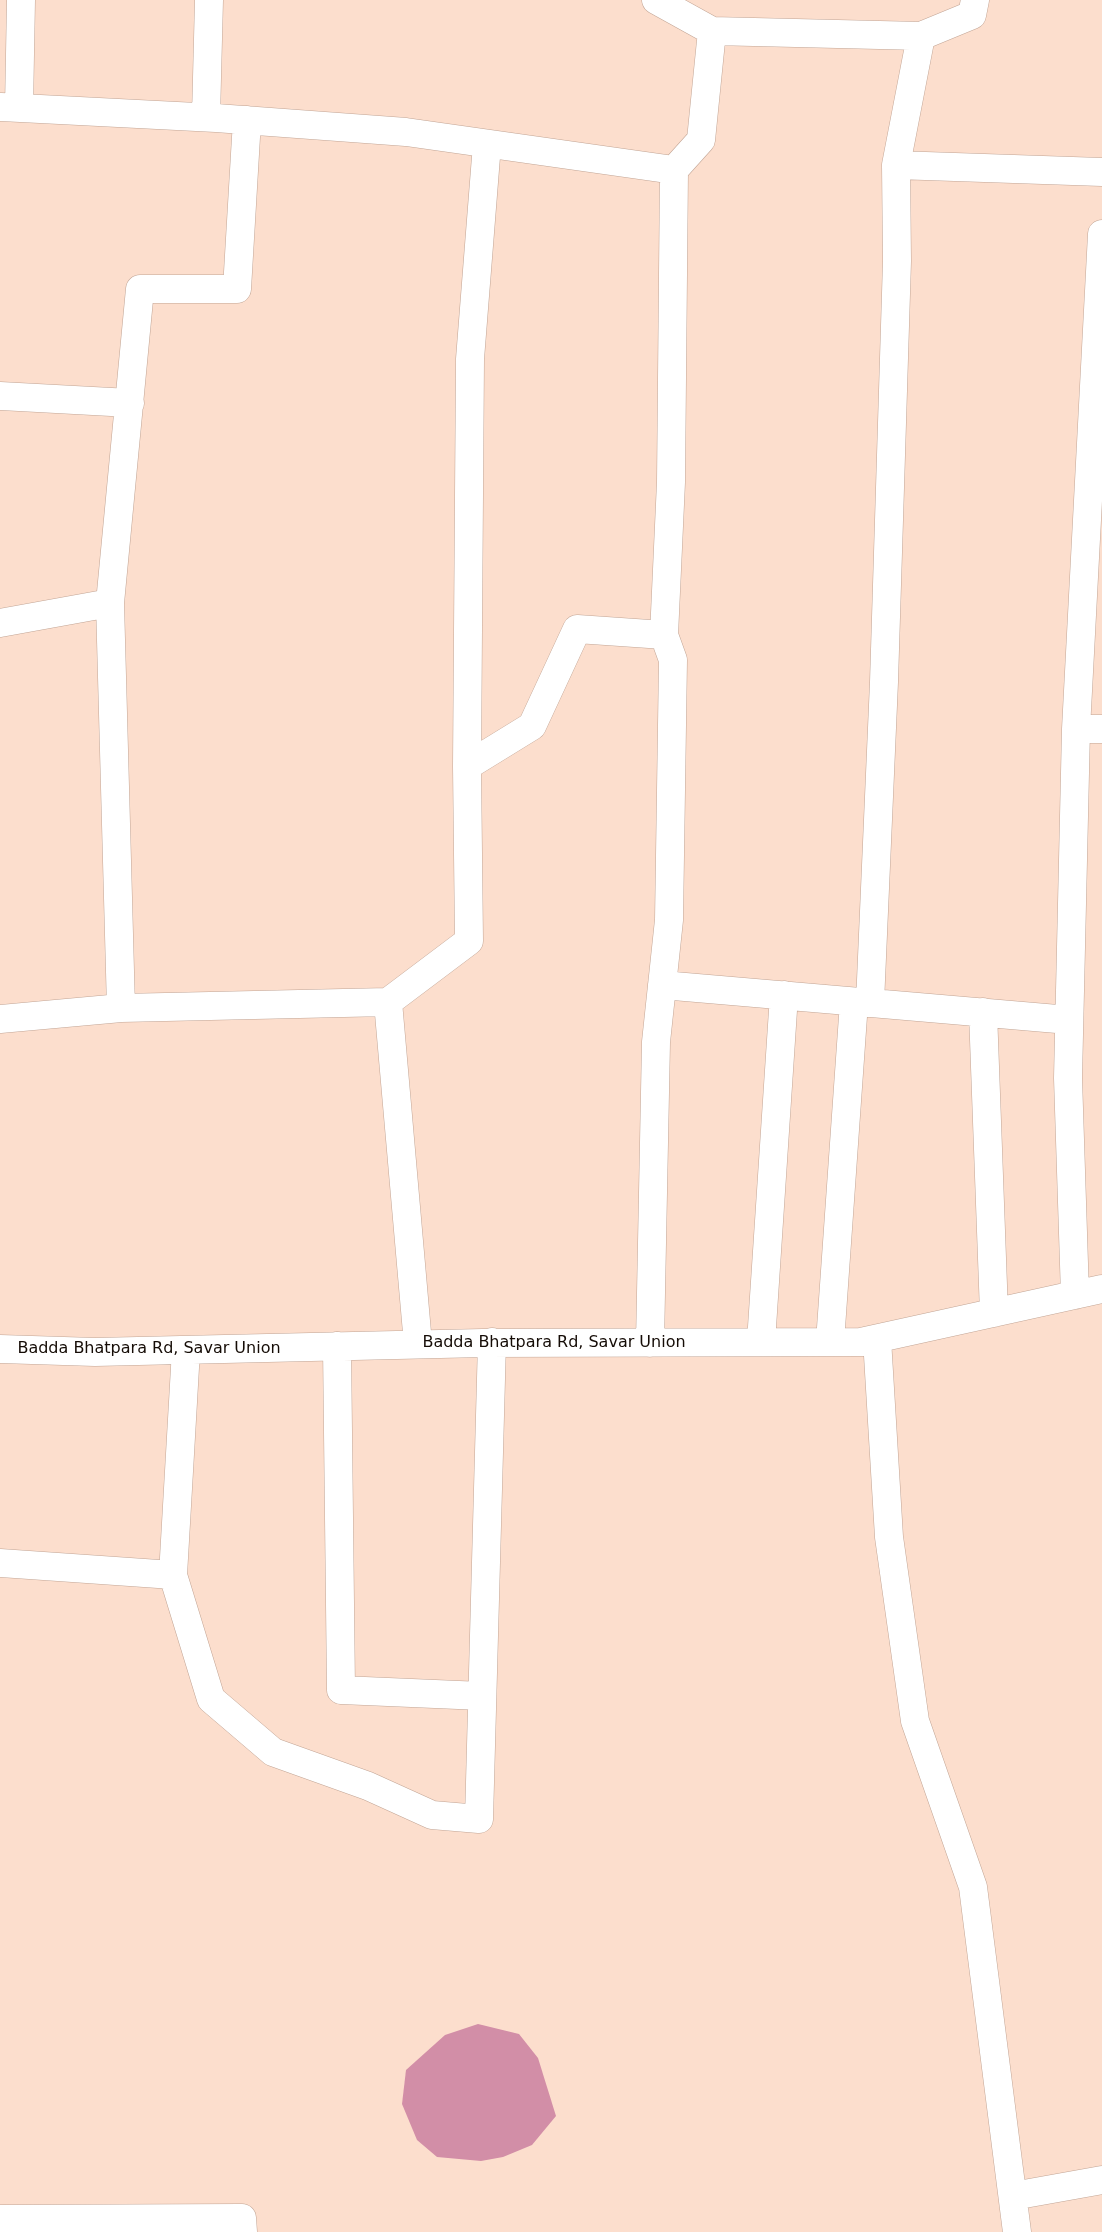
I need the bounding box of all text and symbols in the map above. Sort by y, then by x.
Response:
street label: Badda Bhatpara Rd, Savar Union [422,1333,686,1353]
street label: Badda Bhatpara Rd, Savar Union [17,1339,281,1359]

